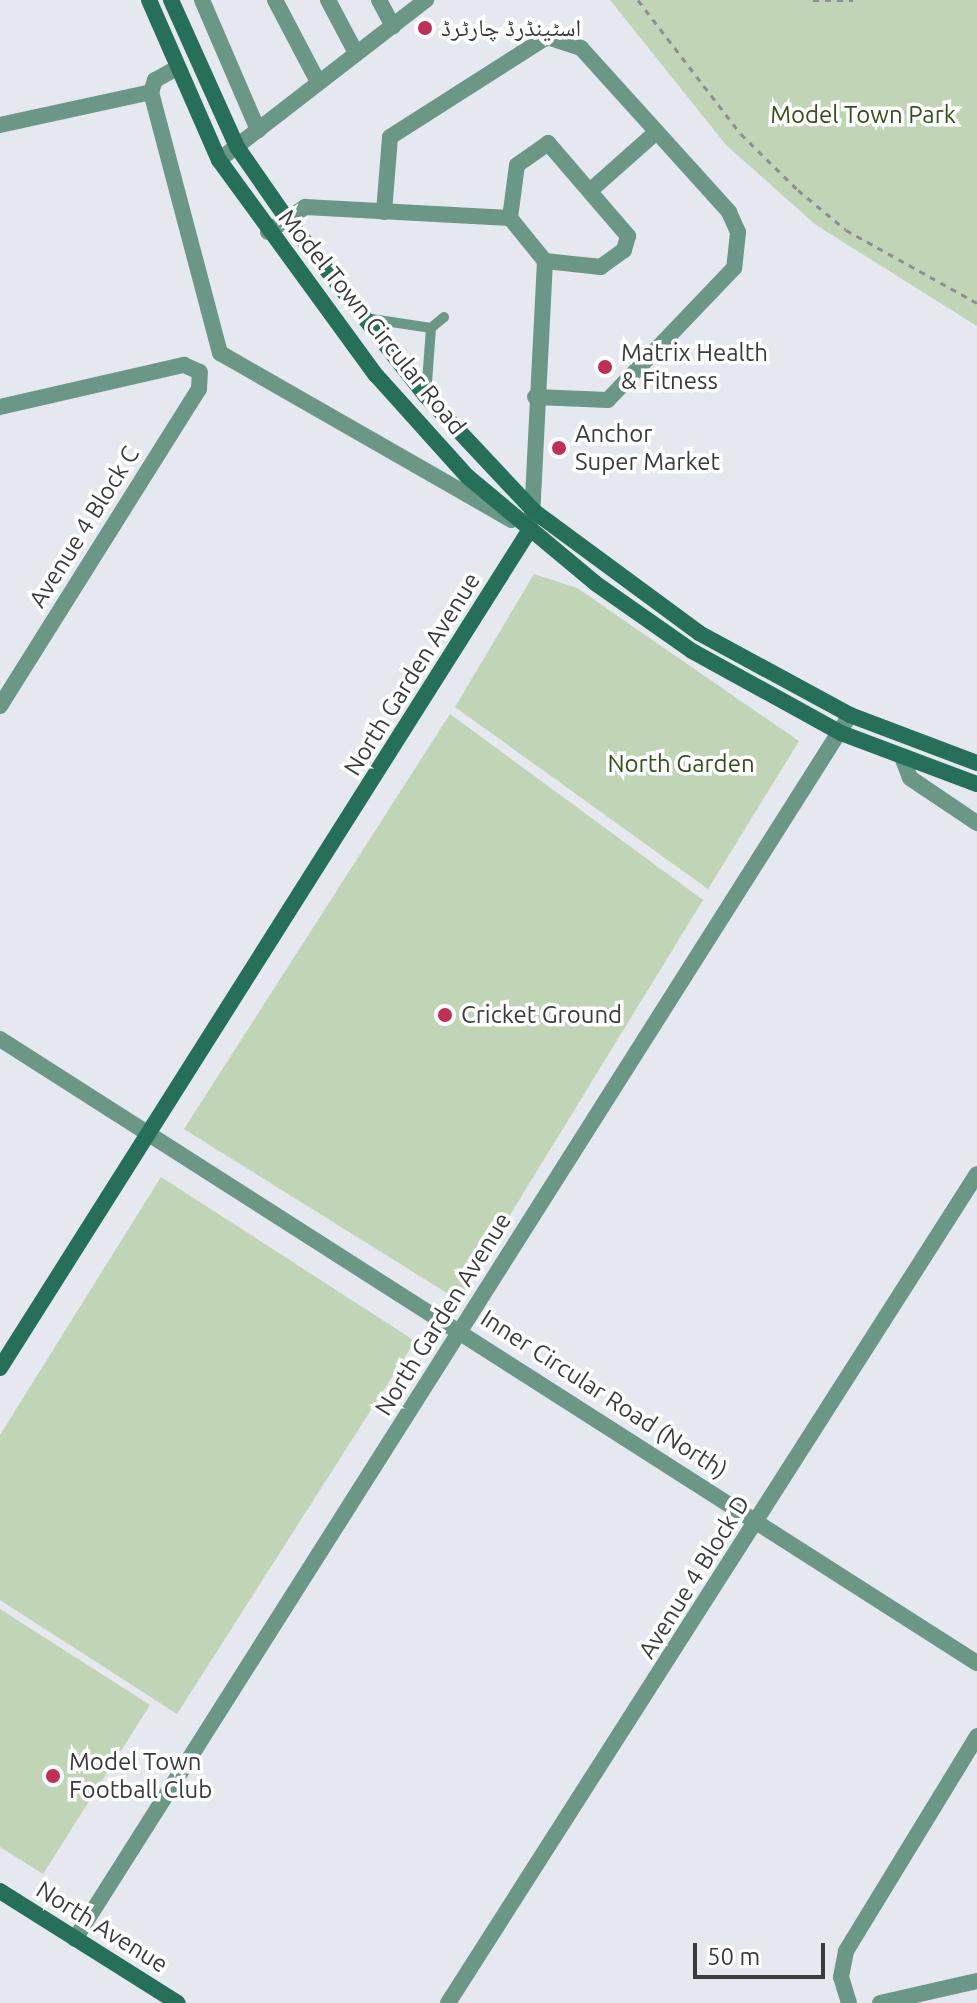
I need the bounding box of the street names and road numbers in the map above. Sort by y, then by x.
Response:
street label: Model Town Circular Road [272,204,472,440]
street label: Avenue 4 Block C [23,441,145,613]
street label: North Garden Avenue [338,567,486,781]
street label: North Garden Avenue [369,1207,517,1421]
street label: Inner Circular Road (North) [475,1303,733,1485]
street label: Avenue 4 Block D [632,1490,756,1664]
street label: North Avenue [31,1875,173,1979]

